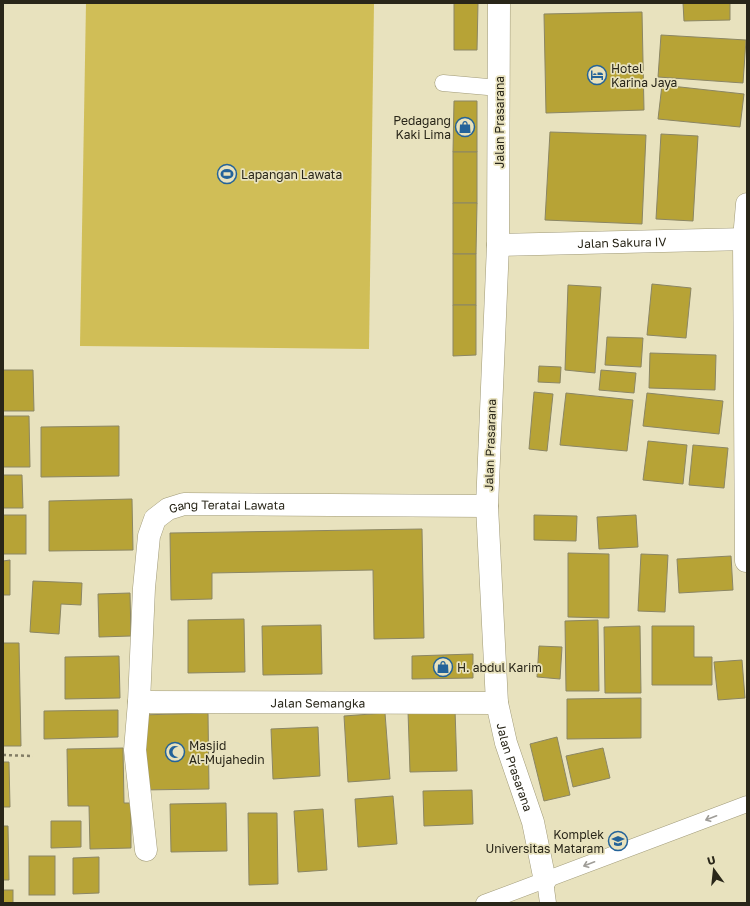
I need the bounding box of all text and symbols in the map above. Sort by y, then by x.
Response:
place label: Hotel Karina Jaya [611,61,677,90]
hotel icon: Hotel Karina Jaya [586,64,608,86]
street label: Jalan Prasarana [492,76,507,168]
place label: Pedagang Kaki Lima [393,113,451,142]
shop icon: Pedagang Kaki Lima [454,116,476,138]
sports icon: Lapangan Lawata [216,163,238,185]
place label: Lapangan Lawata [241,167,342,182]
street label: Jalan Sakura IV [577,233,667,251]
street label: Jalan Prasarana [481,399,499,491]
street label: Gang Teratai Lawata [167,496,285,516]
shop icon: H. abdul Karim [432,656,454,678]
place label: H. abdul Karim [457,660,542,675]
street label: Jalan Semangka [271,695,365,710]
street label: Jalan Prasarana [494,721,536,813]
place label: Masjid Al-Mujahedin [189,738,265,767]
mosque icon: Masjid Al-Mujahedin [164,741,186,763]
one-way arrow [705,815,717,823]
place label: Komplek Universitas Mataram [485,827,604,856]
school or university icon: Komplek Universitas Mataram [607,830,629,852]
north arrow [694,850,734,890]
text: U [706,853,717,867]
one-way arrow [583,861,595,869]

